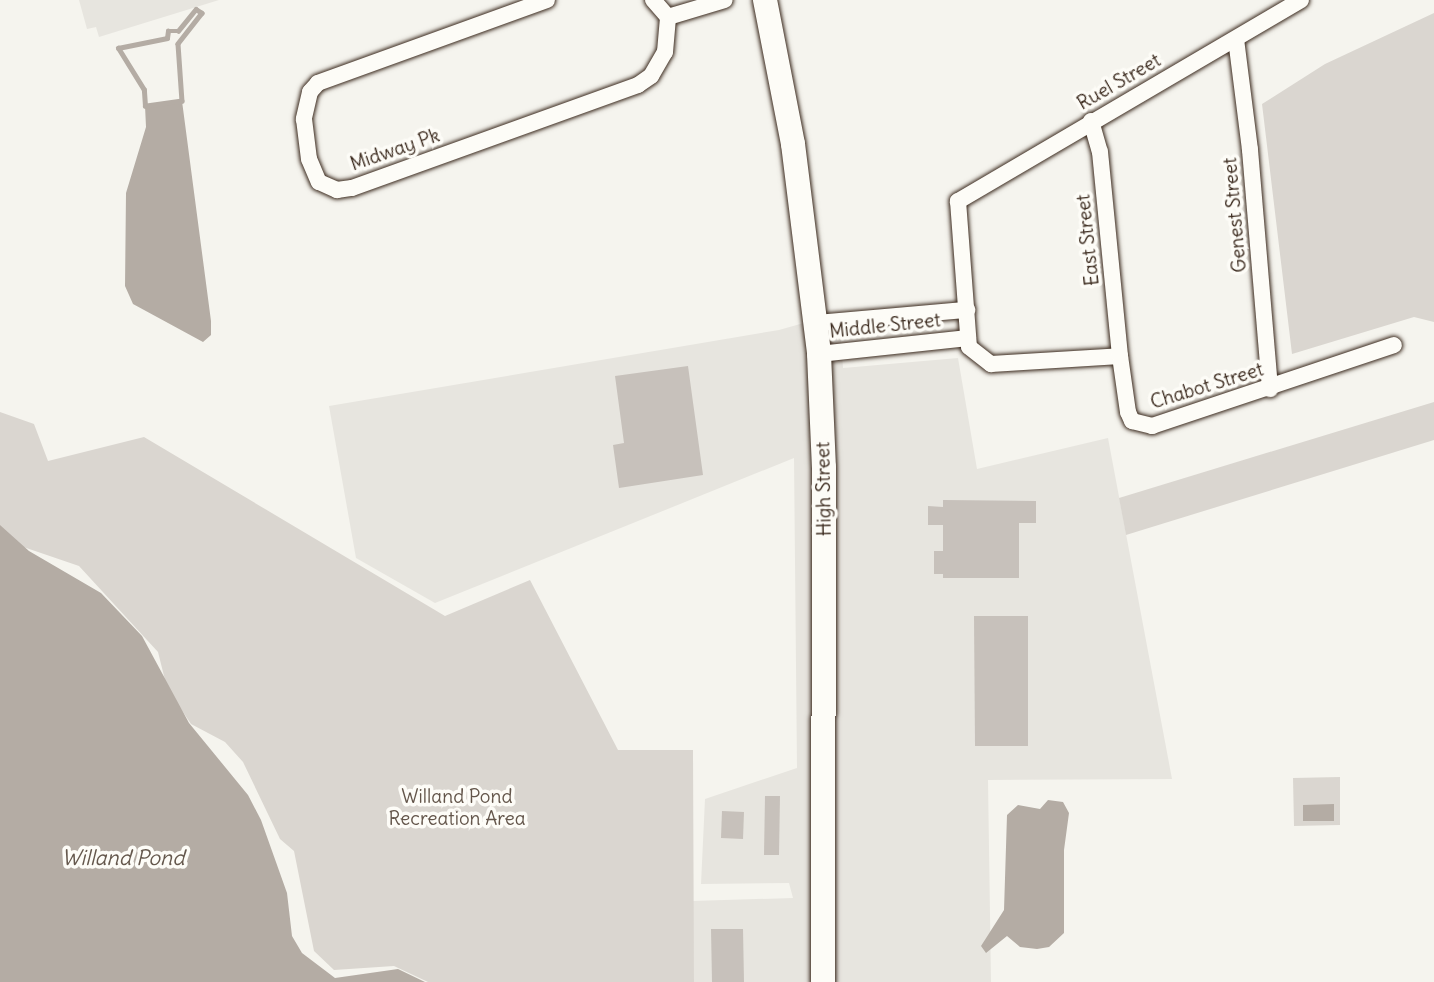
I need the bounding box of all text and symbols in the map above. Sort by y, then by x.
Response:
street label: Ruel Street [1073,49,1165,115]
street label: Midway Pk [347,124,443,176]
street label: Genest Street [1219,156,1251,274]
street label: East Street [1072,193,1104,287]
street label: Middle Street [828,309,942,343]
street label: Chabot Street [1148,358,1266,414]
street label: High Street [812,441,836,537]
park label: Willand Pond Recreation Area [388,786,526,830]
water label: Willand Pond [61,845,185,871]

